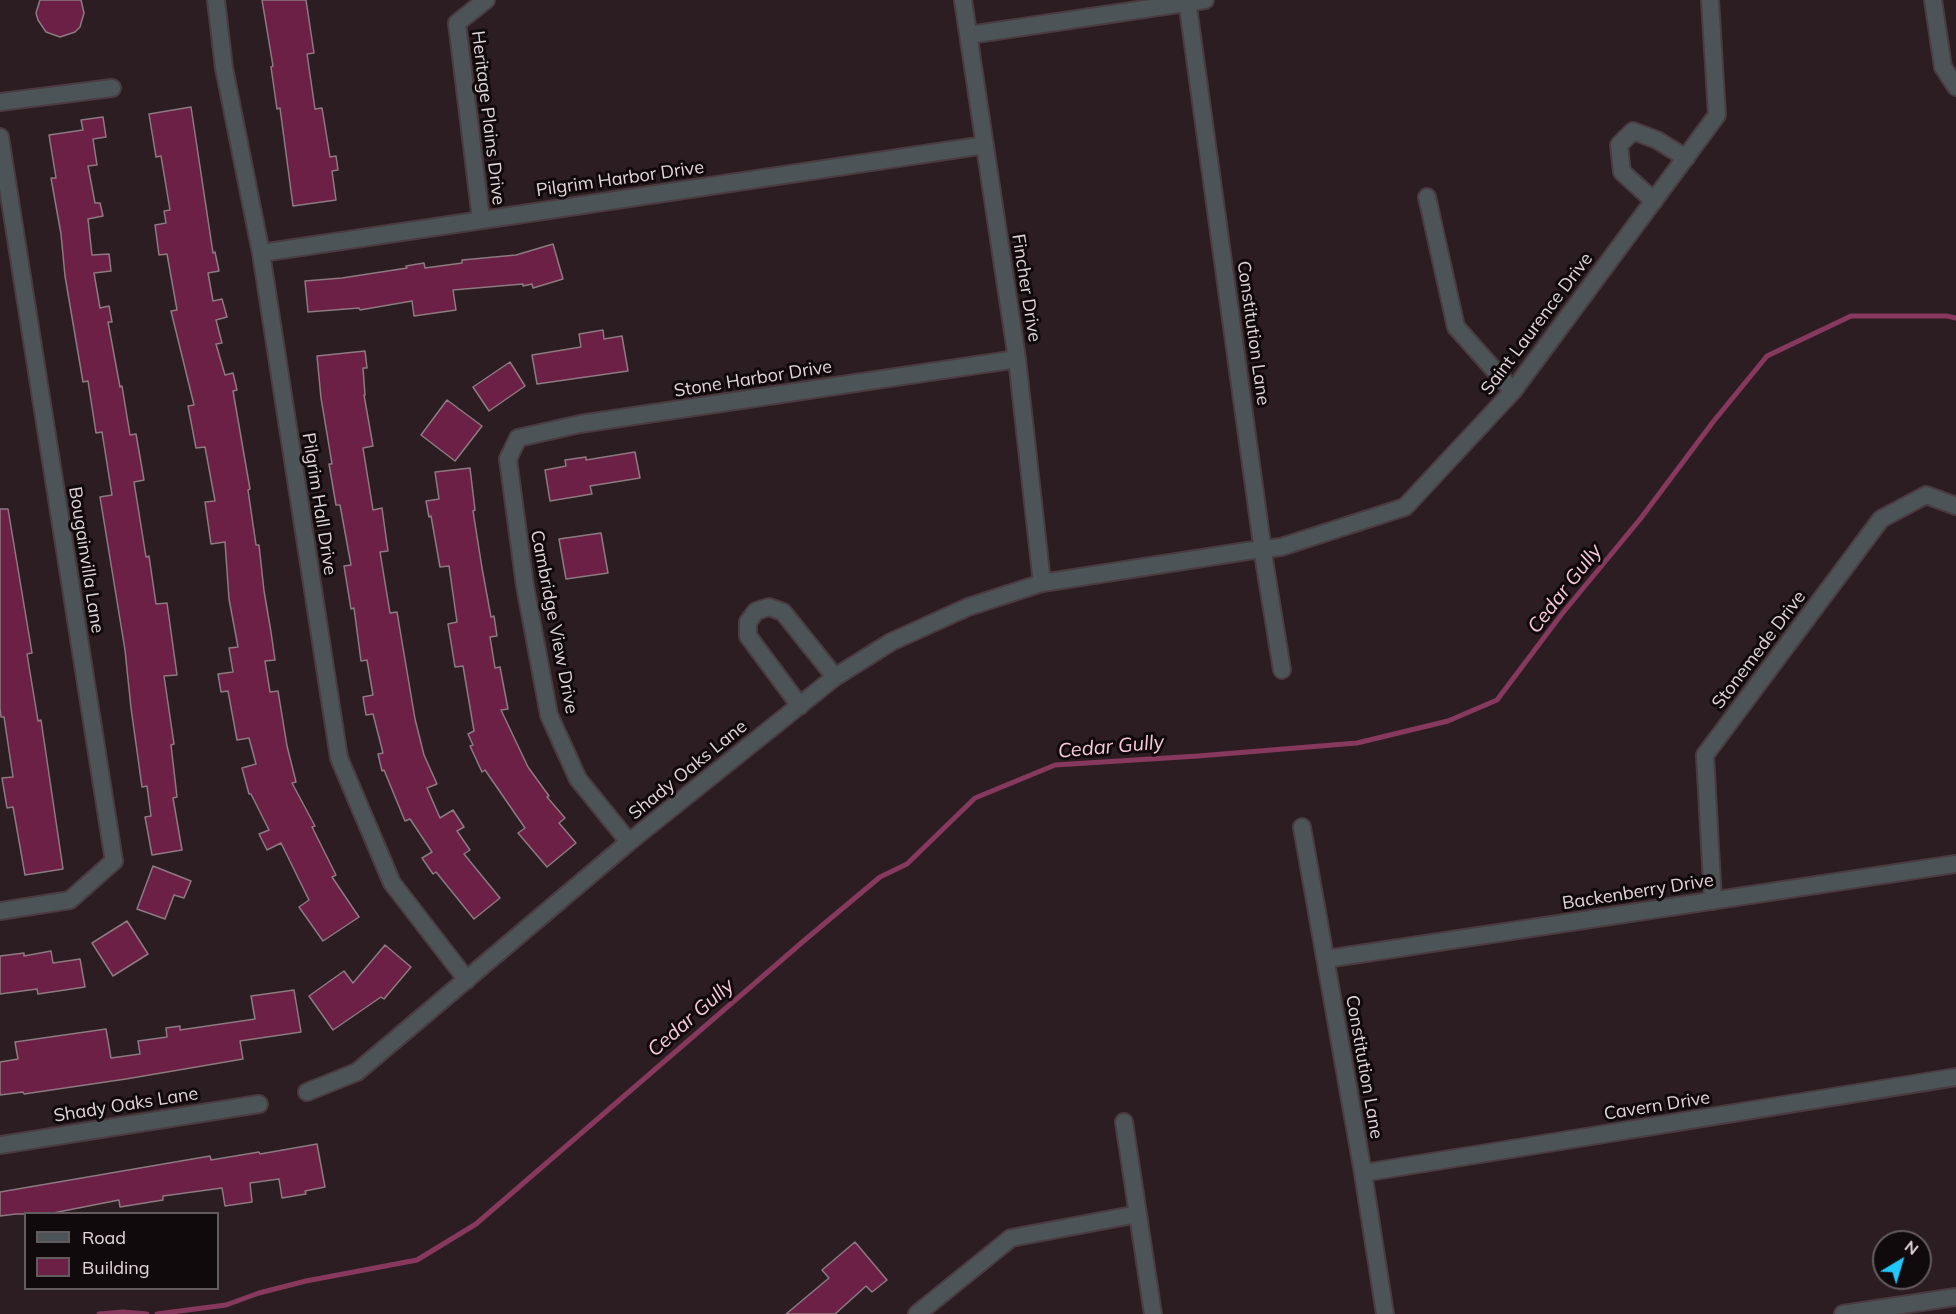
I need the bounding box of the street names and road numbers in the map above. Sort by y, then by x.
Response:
street label: Heritage Plains Drive [467,30,509,206]
street label: Pilgrim Harbor Drive [535,157,705,201]
street label: Fincher Drive [1007,233,1045,343]
street label: Saint Laurence Drive [1477,249,1597,399]
street label: Constitution Lane [1232,259,1274,407]
street label: Stone Harbor Drive [672,356,834,402]
street label: Pilgrim Hall Drive [297,431,341,577]
street label: Bougainvilla Lane [64,485,108,635]
street label: Cambridge View Drive [526,528,582,716]
street label: Stonemede Drive [1708,587,1810,713]
street label: Shady Oaks Lane [624,716,752,824]
street label: Backenberry Drive [1561,869,1715,915]
street label: Constitution Lane [1341,993,1387,1141]
street label: Shady Oaks Lane [52,1083,200,1127]
street label: Cavern Drive [1602,1087,1712,1125]

